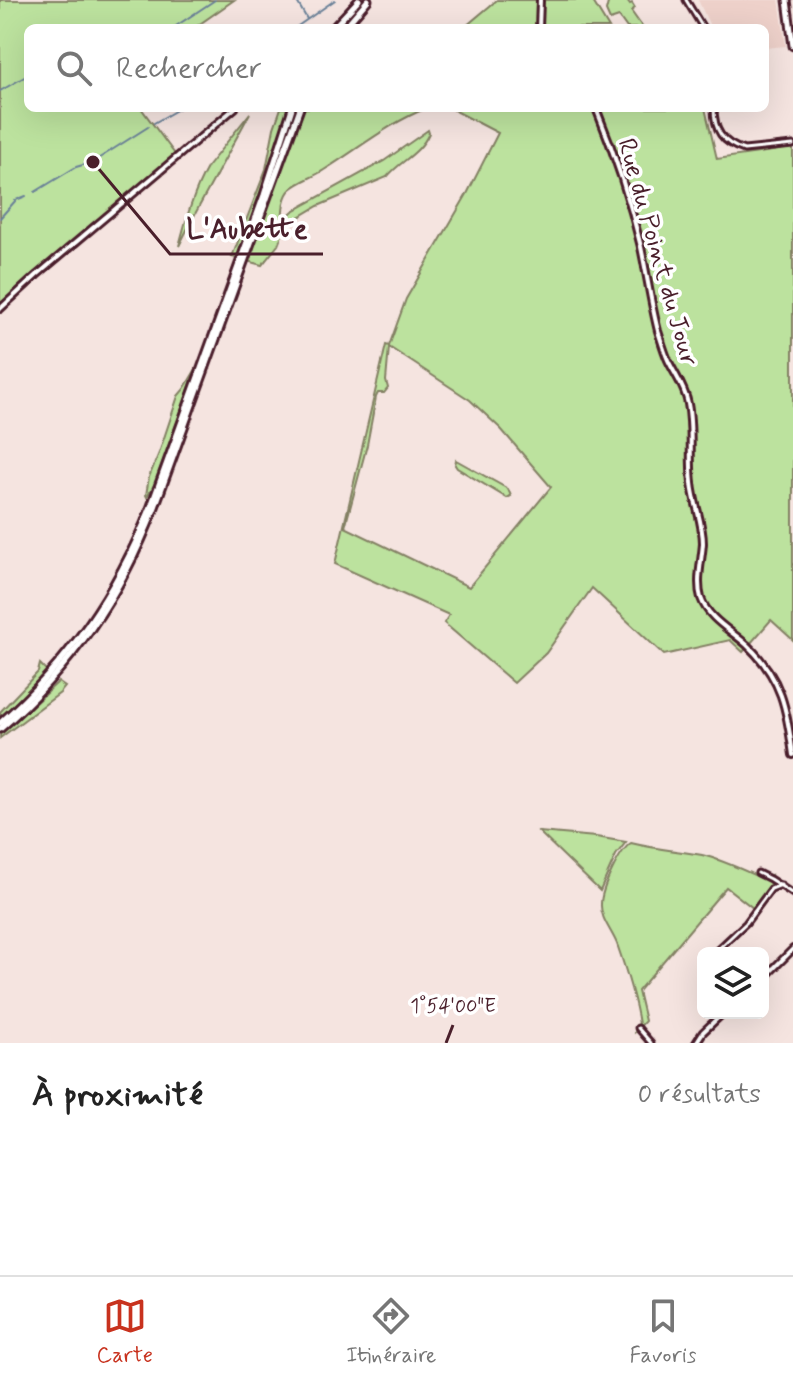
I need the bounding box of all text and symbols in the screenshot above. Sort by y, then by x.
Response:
search box [24,24,769,112]
icon: search [52,46,96,90]
text: Rechercher [116,49,262,88]
street label: Rue du Point du Jour [608,135,706,370]
callout: L'Aubette [170,202,323,254]
text: L'Aubette [187,212,308,249]
map controls [697,947,769,1019]
button: layers [697,947,769,1019]
text: 1°54'00"E [410,993,496,1020]
text: À proximité [32,1073,203,1118]
text: 0 résultats [638,1078,761,1112]
tab: Carte [97,1294,153,1370]
tab: Itinéraire [346,1294,436,1370]
tab: Favoris [630,1294,696,1370]

